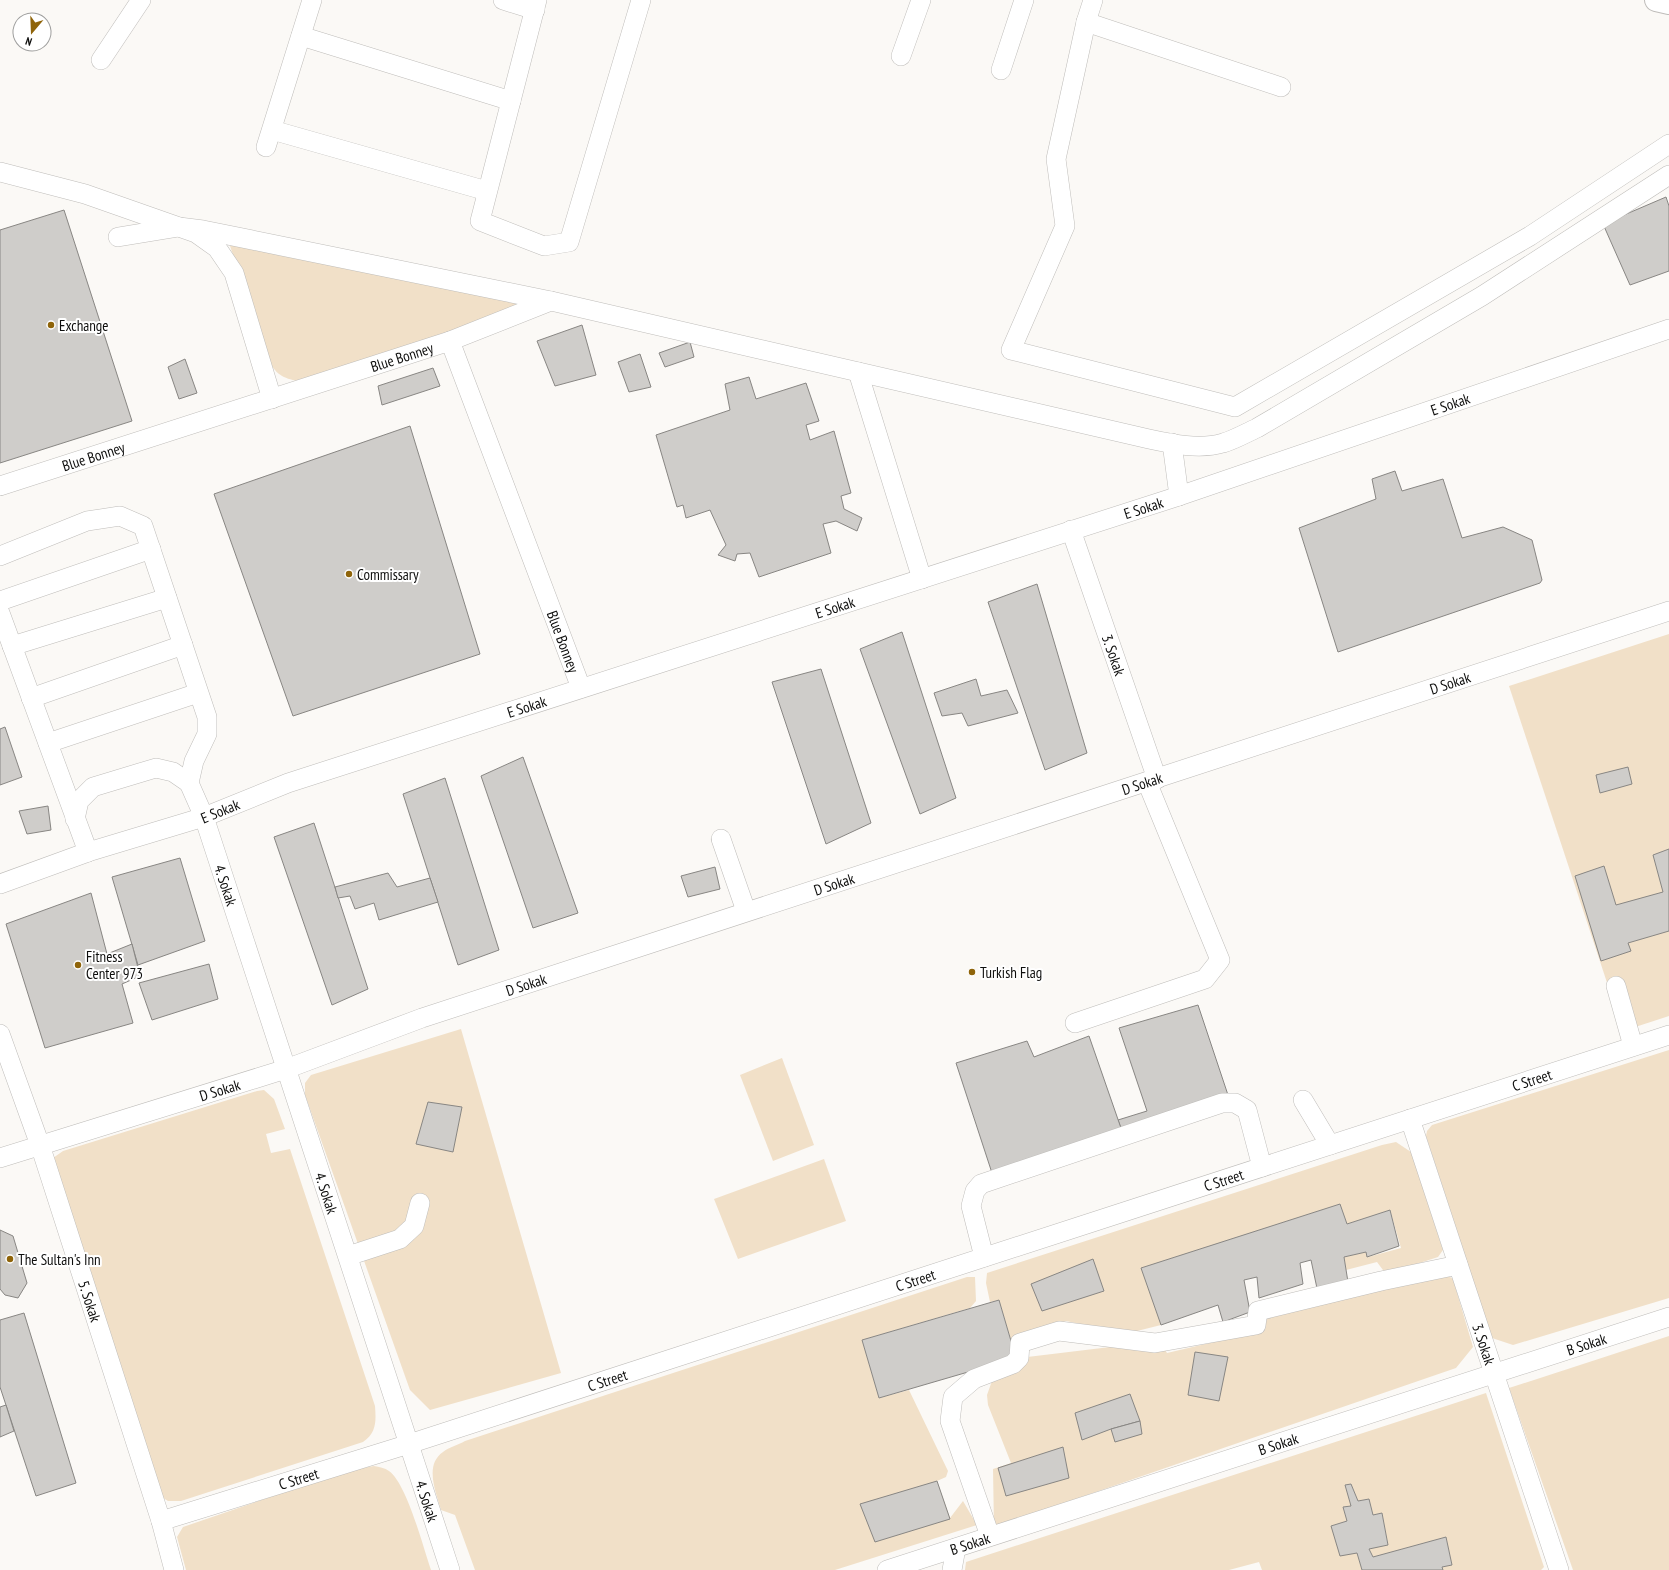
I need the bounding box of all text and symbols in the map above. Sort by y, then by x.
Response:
north arrow [12,12,52,52]
text: N [24,34,34,49]
place label: Exchange [59,316,109,335]
marker: Exchange [46,320,56,330]
street label: Blue Bonney [368,337,436,376]
street label: E Sokak [1428,388,1472,419]
street label: Blue Bonney [60,437,127,475]
street label: E Sokak [1121,492,1166,523]
place label: Commissary [357,565,419,584]
marker: Commissary [344,569,354,579]
street label: E Sokak [813,592,857,622]
street label: Blue Bonney [543,608,584,676]
street label: 3. Sokak [1098,632,1130,678]
street label: D Sokak [1427,667,1473,698]
street label: E Sokak [504,691,549,721]
street label: D Sokak [1119,768,1165,799]
street label: E Sokak [198,794,242,827]
street label: 4. Sokak [211,862,242,908]
street label: D Sokak [811,868,857,899]
place label: Fitness Center 973 [86,947,143,983]
marker: Fitness Center 973 [73,960,83,970]
place label: Turkish Flag [980,963,1042,982]
marker: Turkish Flag [967,967,977,977]
street label: D Sokak [503,969,549,1000]
street label: C Street [1509,1064,1554,1095]
street label: D Sokak [197,1074,242,1105]
street label: C Street [1201,1164,1246,1195]
street label: 4. Sokak [311,1170,343,1216]
place label: The Sultan's Inn [18,1250,101,1269]
marker: The Sultan's Inn [5,1254,15,1264]
street label: C Street [893,1264,938,1295]
street label: 5. Sokak [75,1278,106,1324]
street label: 3. Sokak [1469,1321,1500,1367]
street label: B Sokak [1564,1328,1609,1359]
street label: C Street [585,1364,629,1395]
street label: B Sokak [1256,1428,1301,1459]
street label: C Street [276,1463,321,1493]
street label: 4. Sokak [412,1478,443,1524]
street label: B Sokak [947,1528,992,1559]

